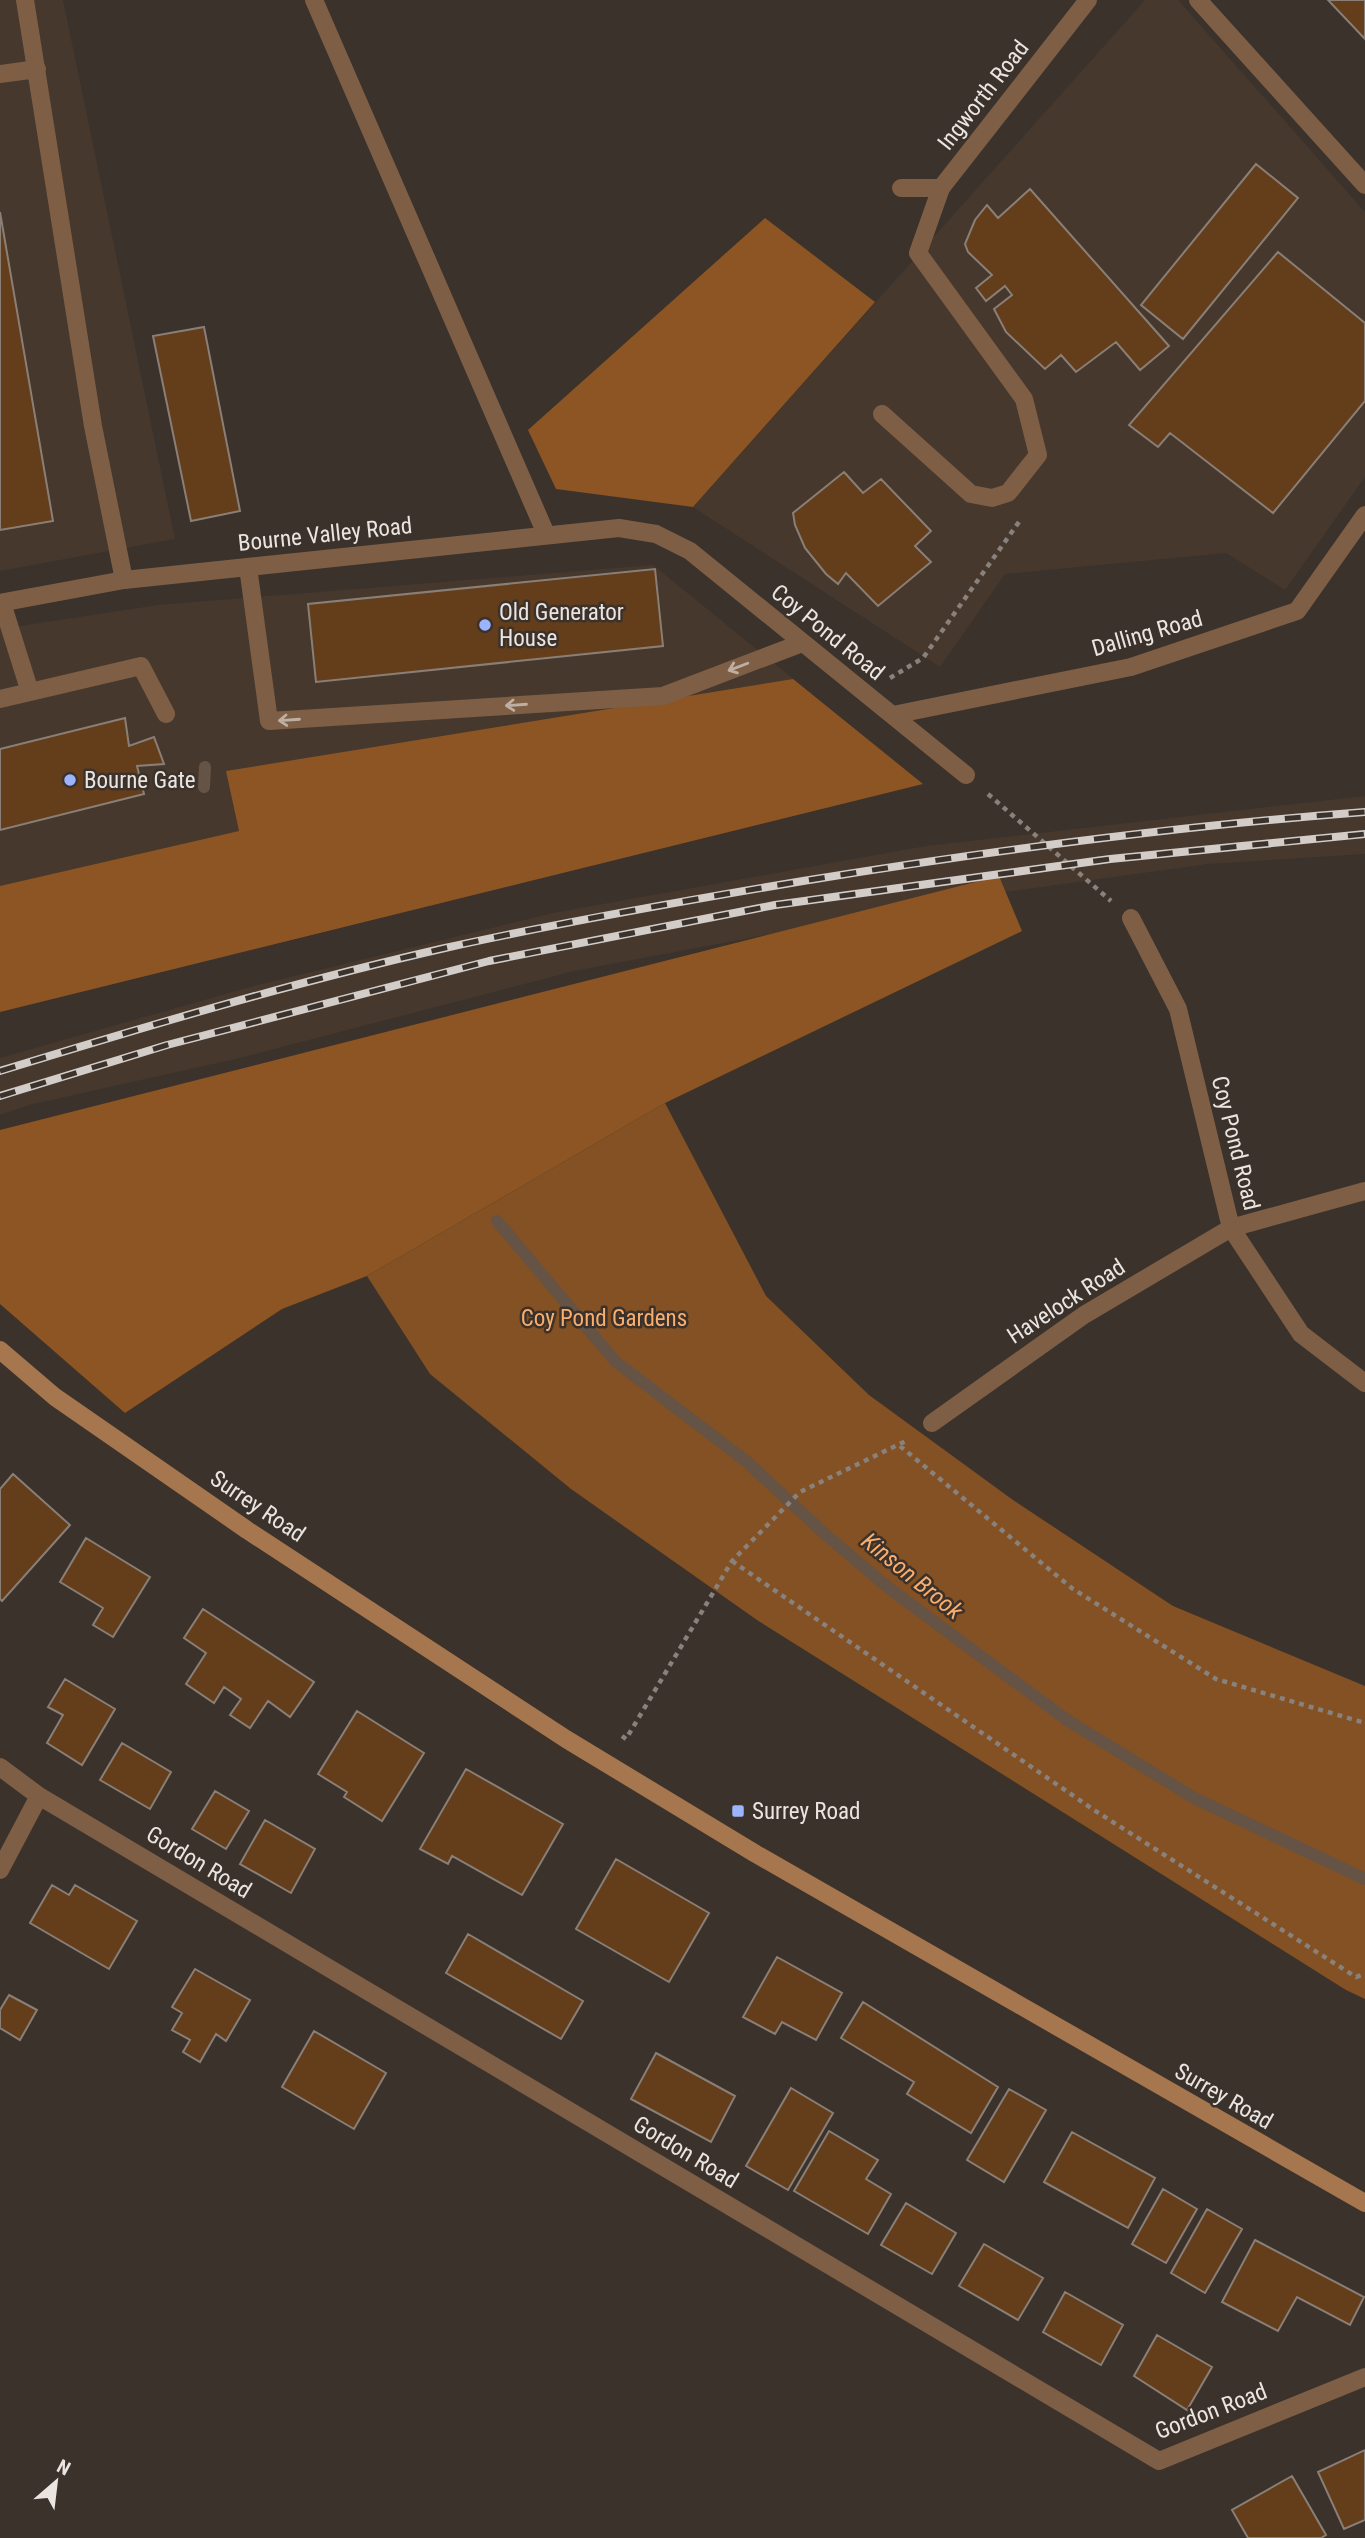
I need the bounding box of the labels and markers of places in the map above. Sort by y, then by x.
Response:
place label: Old Generator House [499,599,624,652]
marker: Old Generator House [477,617,493,633]
place label: Bourne Gate [84,767,196,794]
marker: Bourne Gate [62,772,78,788]
place label: Surrey Road [752,1798,861,1825]
marker: Surrey Road [730,1803,746,1819]

